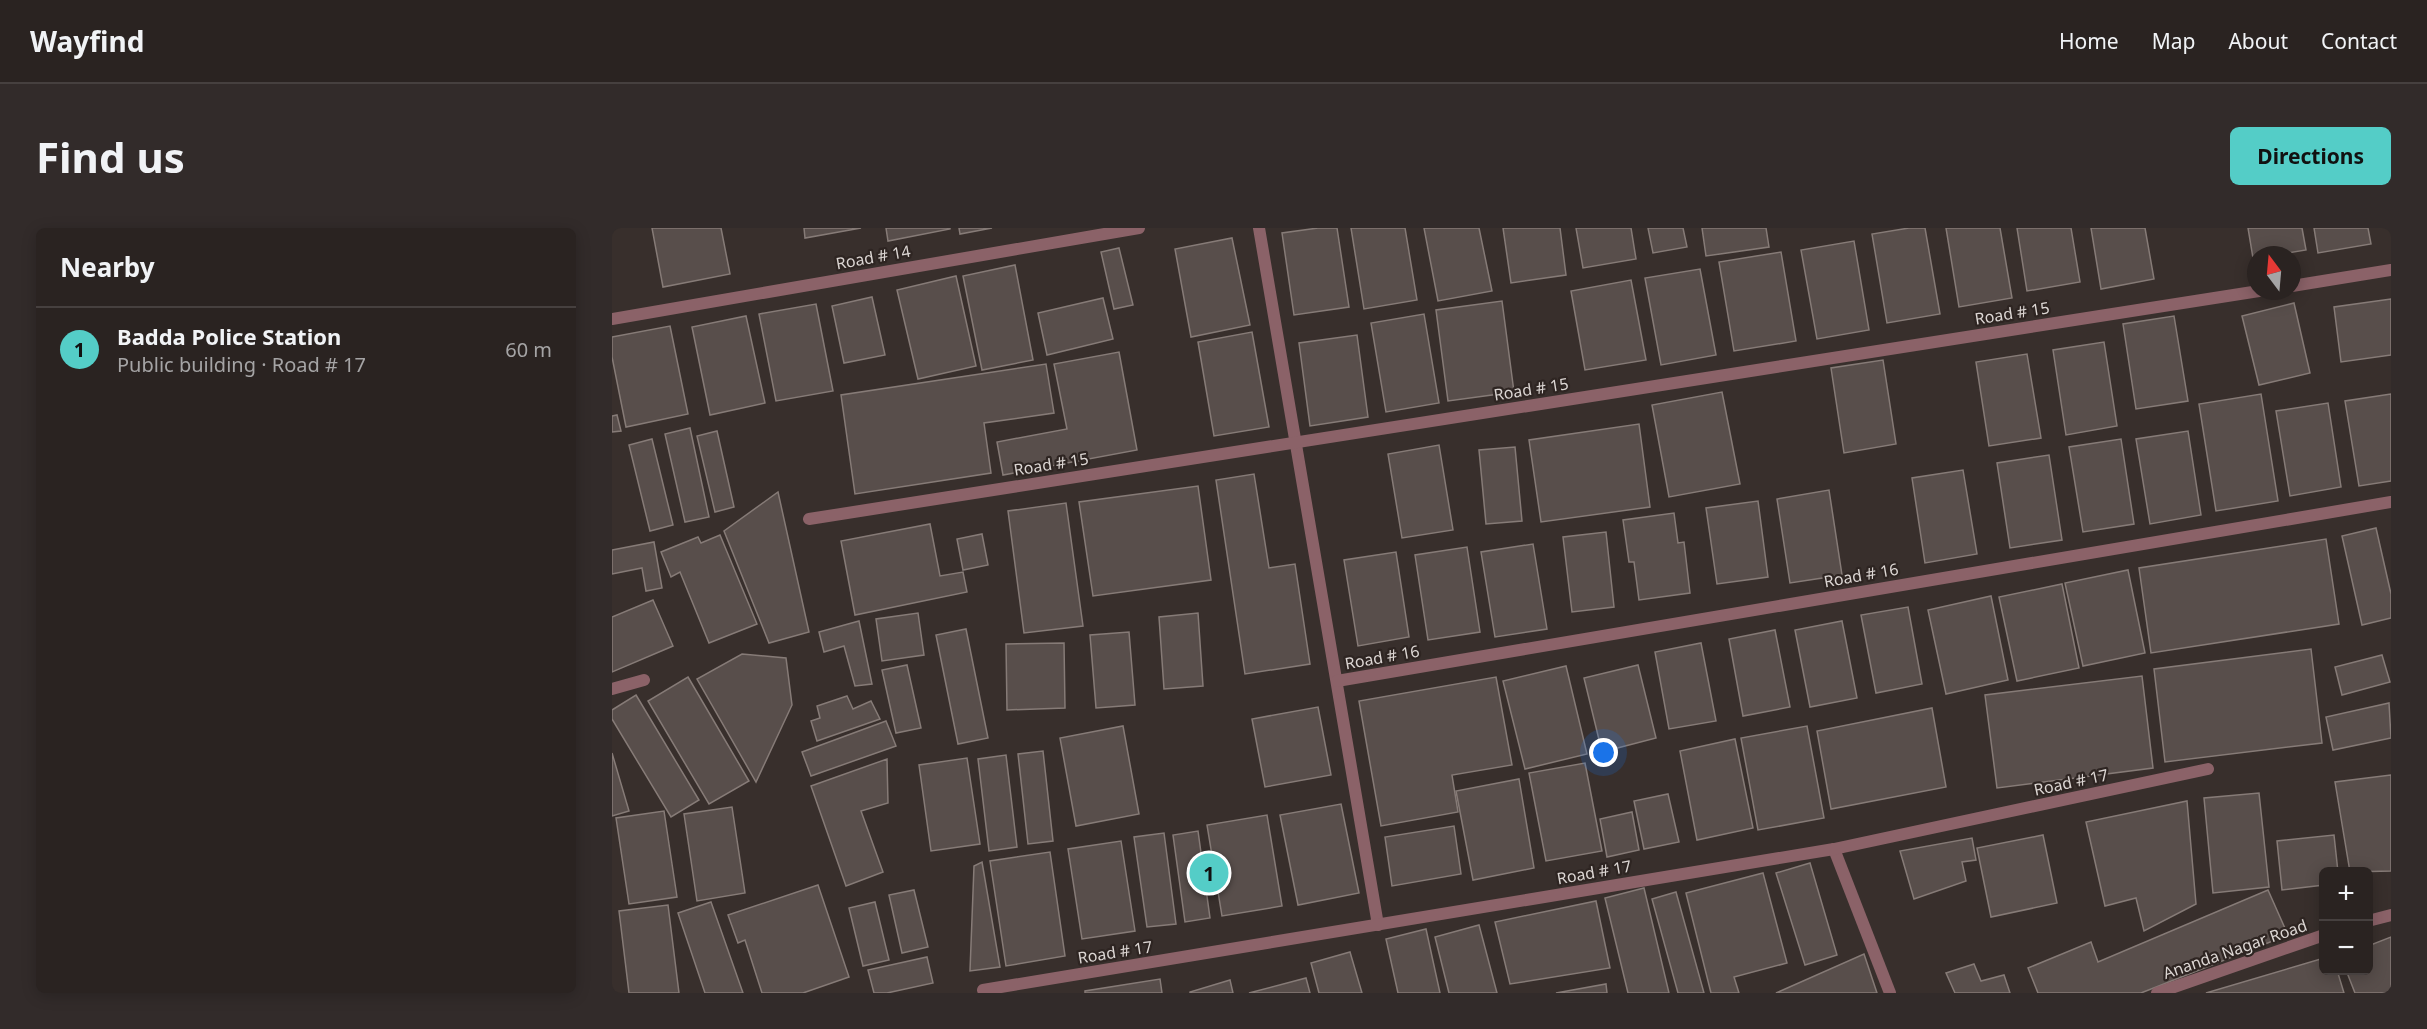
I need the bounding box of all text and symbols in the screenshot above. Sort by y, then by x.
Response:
text: Wayfind [30,22,144,60]
text: Home [2059,27,2119,55]
text: Map [2152,27,2195,55]
text: About [2228,27,2288,55]
text: Contact [2321,27,2397,55]
button: Directions [2230,127,2391,185]
text: Find us [36,128,185,185]
street label: Road # 14 [834,240,912,274]
north arrow [2247,246,2301,300]
text: Nearby [60,249,155,285]
street label: Road # 15 [1973,296,2051,330]
text: Badda Police Station [117,321,341,351]
text: 1 [74,336,85,363]
text: 60 m [505,336,552,363]
text: Public building · Road # 17 [117,351,366,378]
street label: Road # 15 [1492,372,1570,406]
street label: Road # 15 [1012,447,1090,481]
street label: Road # 16 [1822,558,1900,592]
street label: Road # 16 [1343,640,1421,674]
your location [1589,738,1618,767]
street label: Road # 17 [2032,763,2110,801]
pin: 1 [1190,850,1228,896]
street label: Road # 17 [1555,855,1633,889]
map controls [2319,867,2373,975]
button: + [2319,867,2373,921]
street label: Ananda Nagar Road [2160,914,2310,984]
button: − [2319,921,2373,975]
street label: Road # 17 [1076,935,1154,969]

